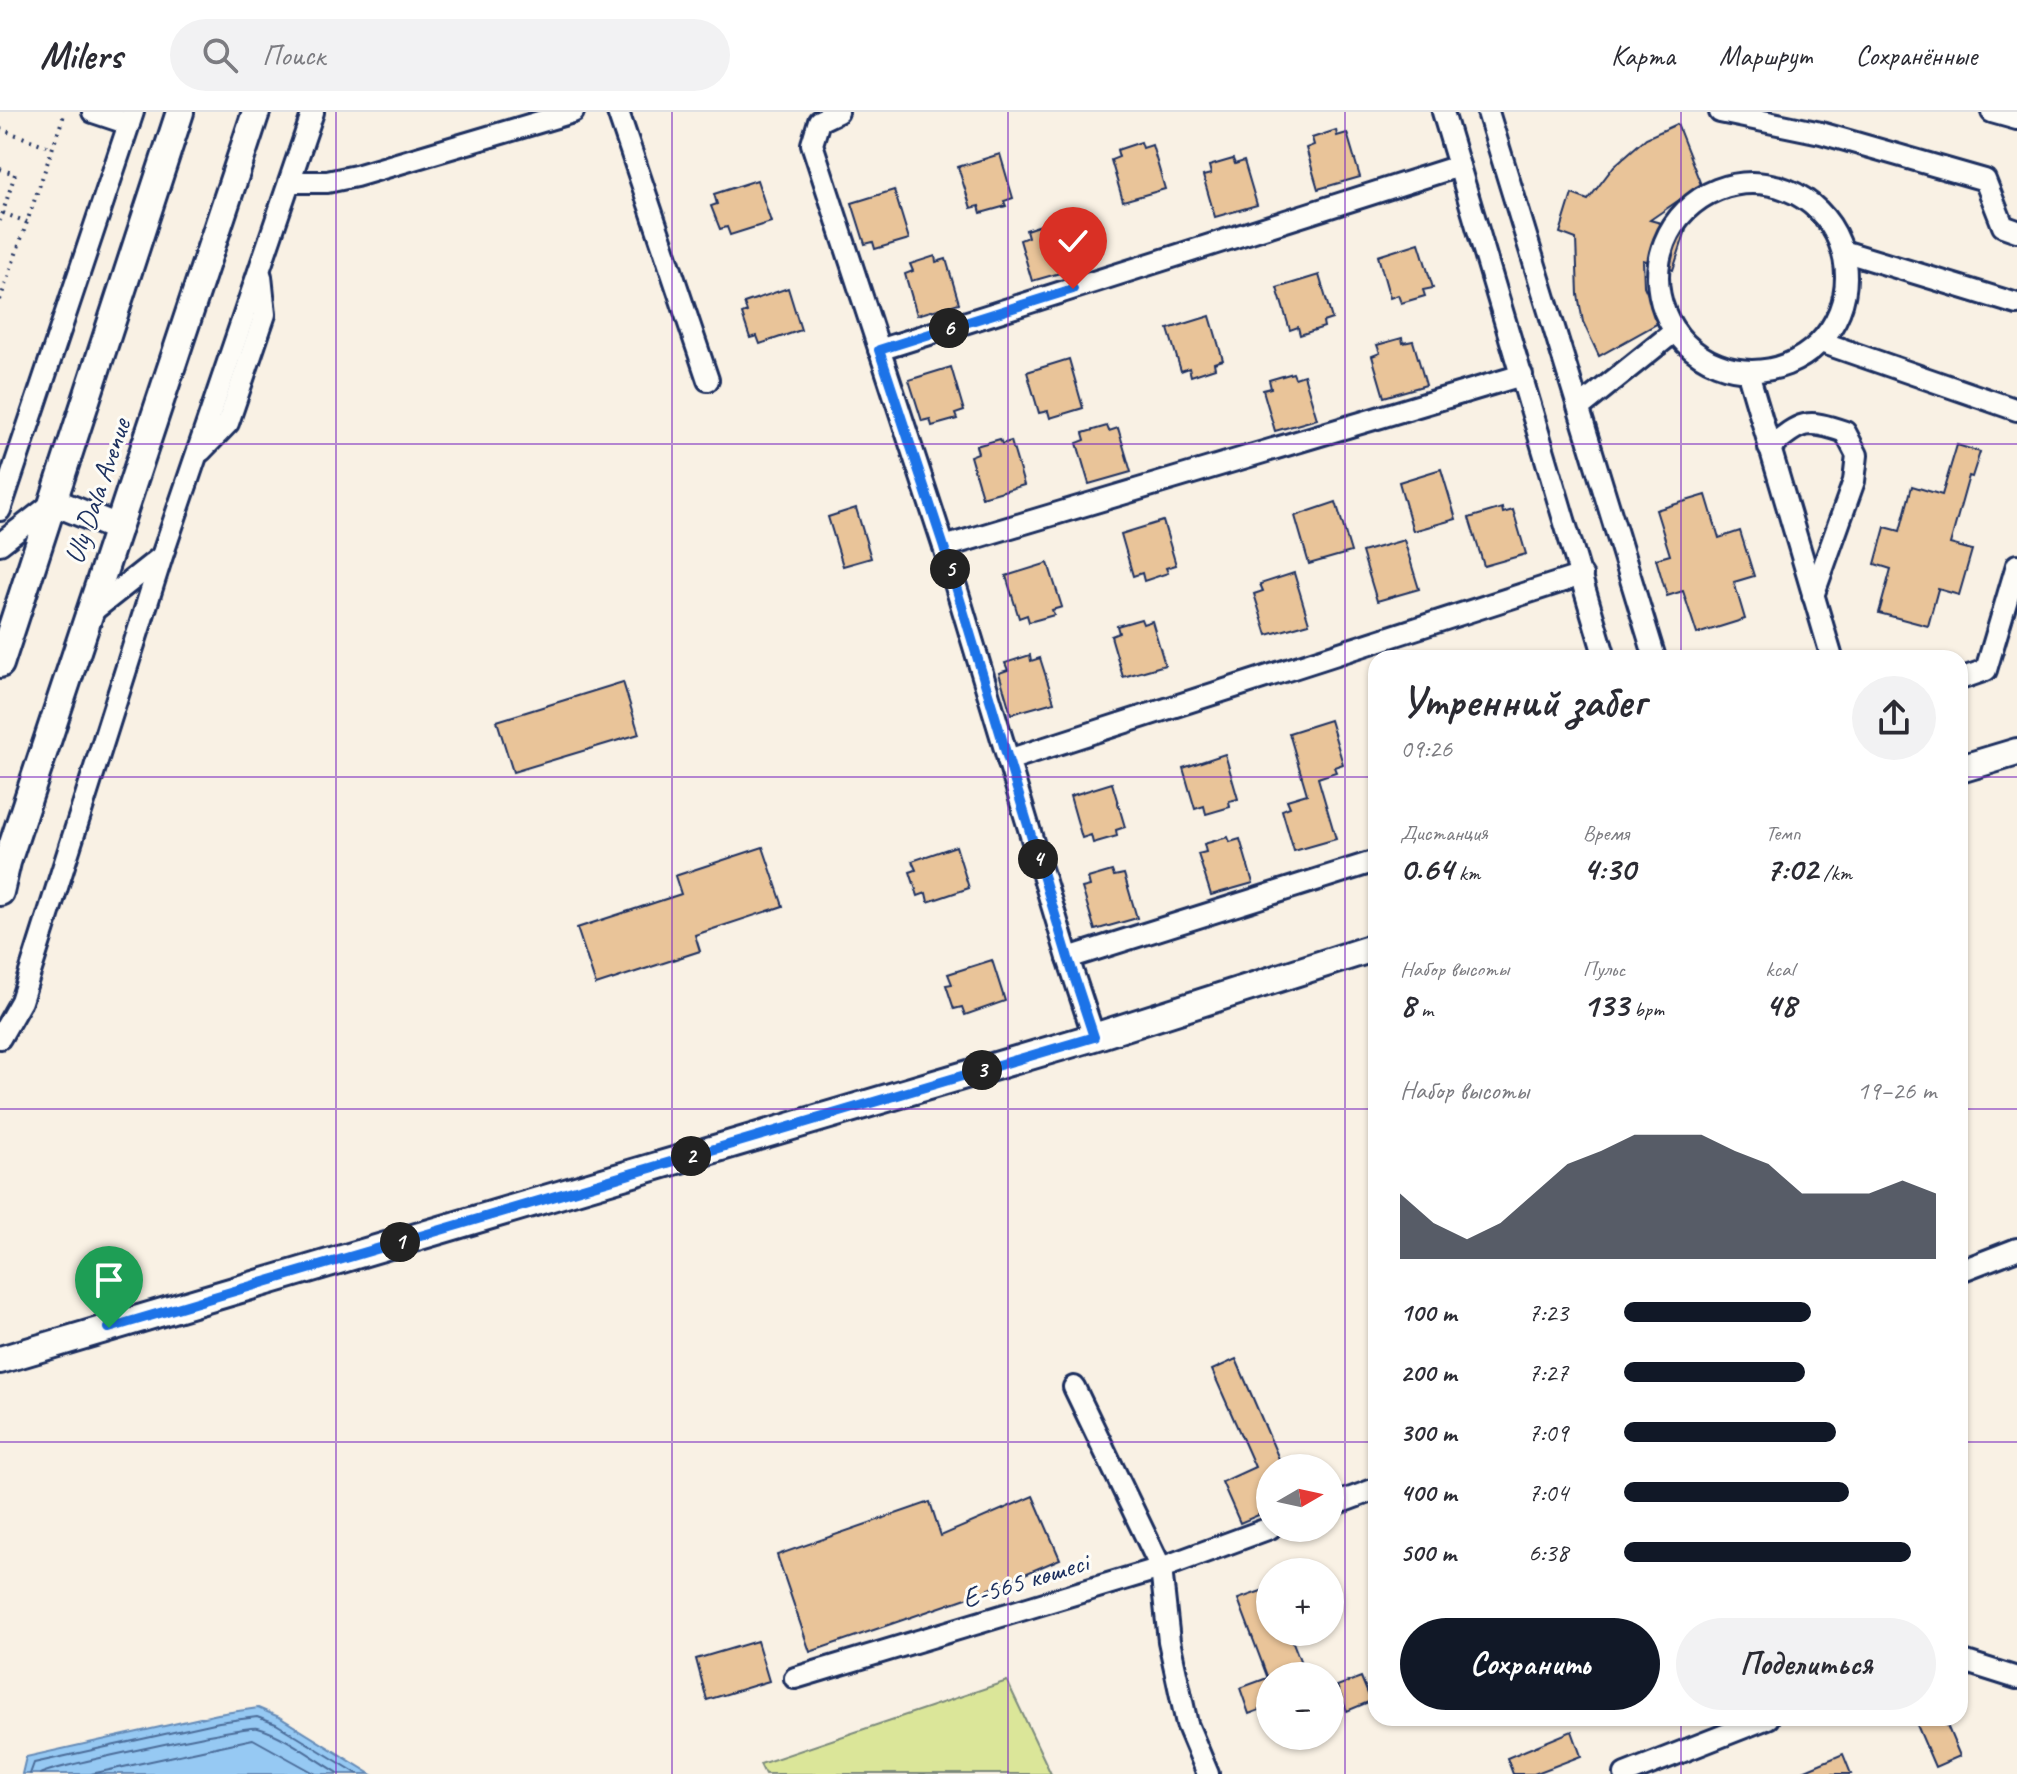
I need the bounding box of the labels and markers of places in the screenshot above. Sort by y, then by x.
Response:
pin [1039,207,1107,289]
pin: 6 [929,308,969,348]
pin: 5 [930,549,970,589]
pin: 4 [1018,839,1058,879]
pin: 3 [962,1050,1002,1090]
pin: 2 [671,1136,711,1176]
pin: 1 [380,1222,420,1262]
pin [75,1246,143,1328]

